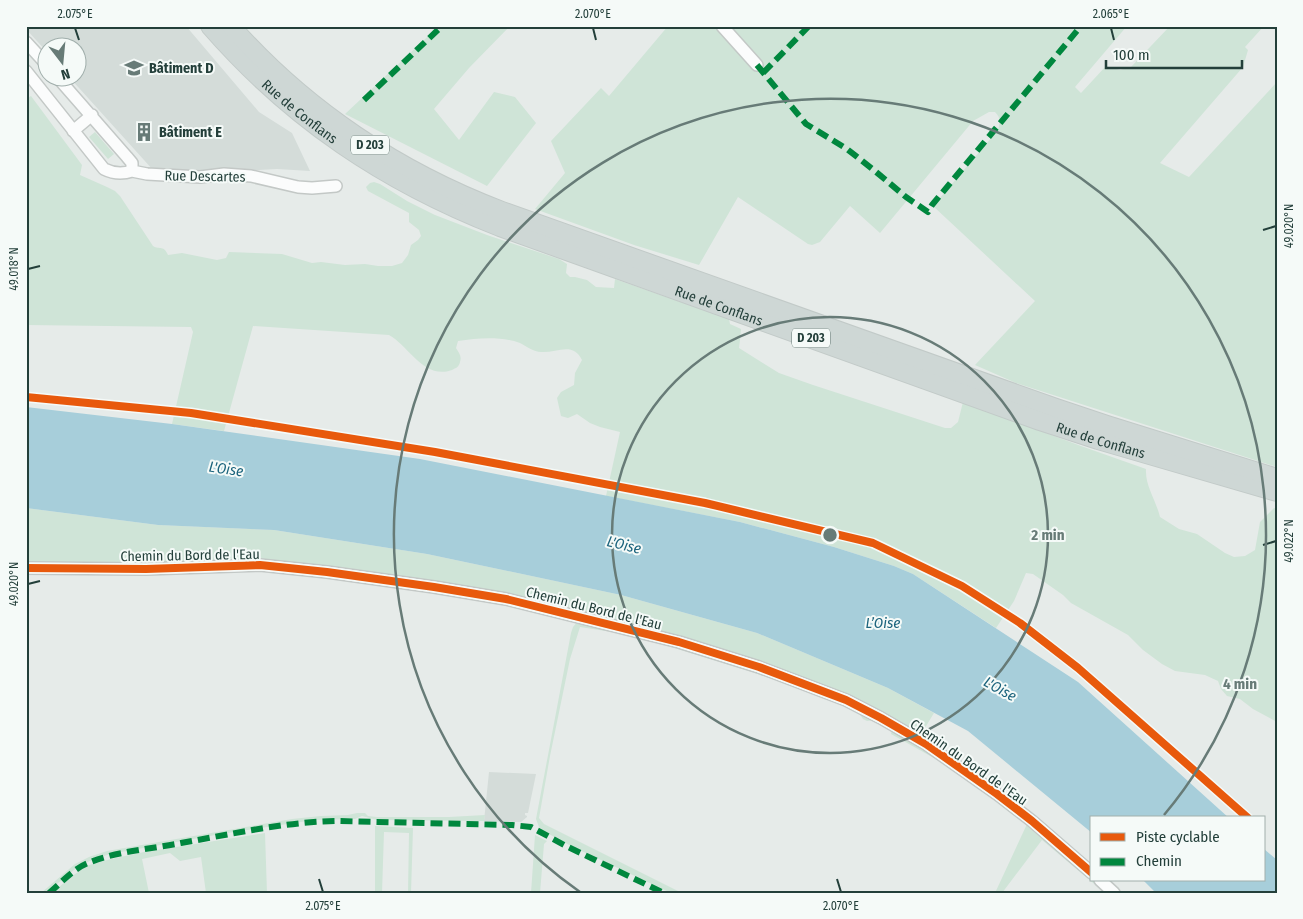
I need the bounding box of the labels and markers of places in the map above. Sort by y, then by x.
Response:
school or university icon: Bâtiment D [123,57,145,79]
place label: Bâtiment D [149,60,214,77]
building icon: Bâtiment E [133,121,155,143]
place label: Bâtiment E [159,124,222,141]
centre of rings [821,526,839,544]

